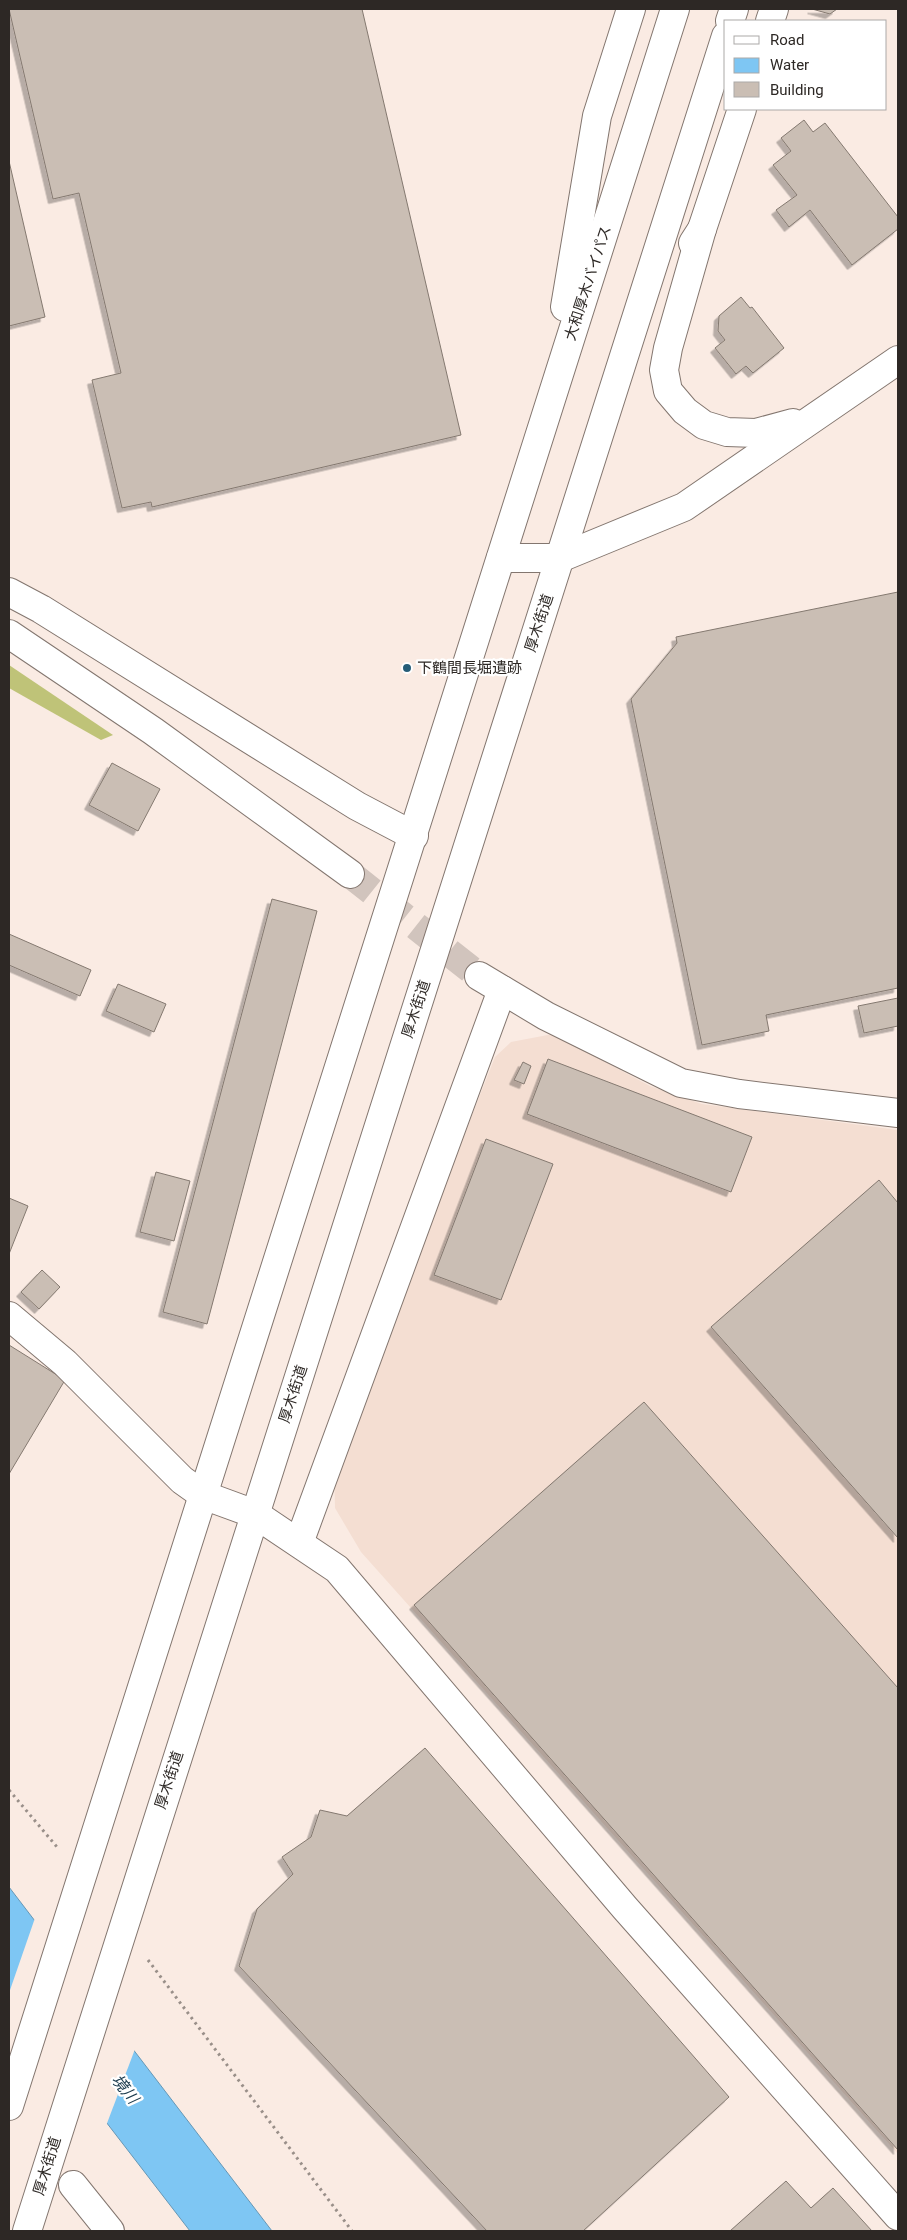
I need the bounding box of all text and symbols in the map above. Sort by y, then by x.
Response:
legend [724,20,887,110]
text: Road [770,31,804,49]
text: Water [770,56,809,74]
text: Building [770,81,824,99]
street label: 大和厚木バイパス [561,223,615,343]
street label: 厚木街道 [521,592,557,654]
place label: 下鶴間長堀遺跡 [417,659,522,677]
marker: 下鶴間長堀遺跡 [401,662,413,674]
street label: 厚木街道 [398,978,434,1040]
street label: 厚木街道 [275,1363,311,1425]
street label: 厚木街道 [151,1749,187,1811]
water label: 境川 [108,2071,144,2109]
street label: 厚木街道 [30,2135,64,2197]

